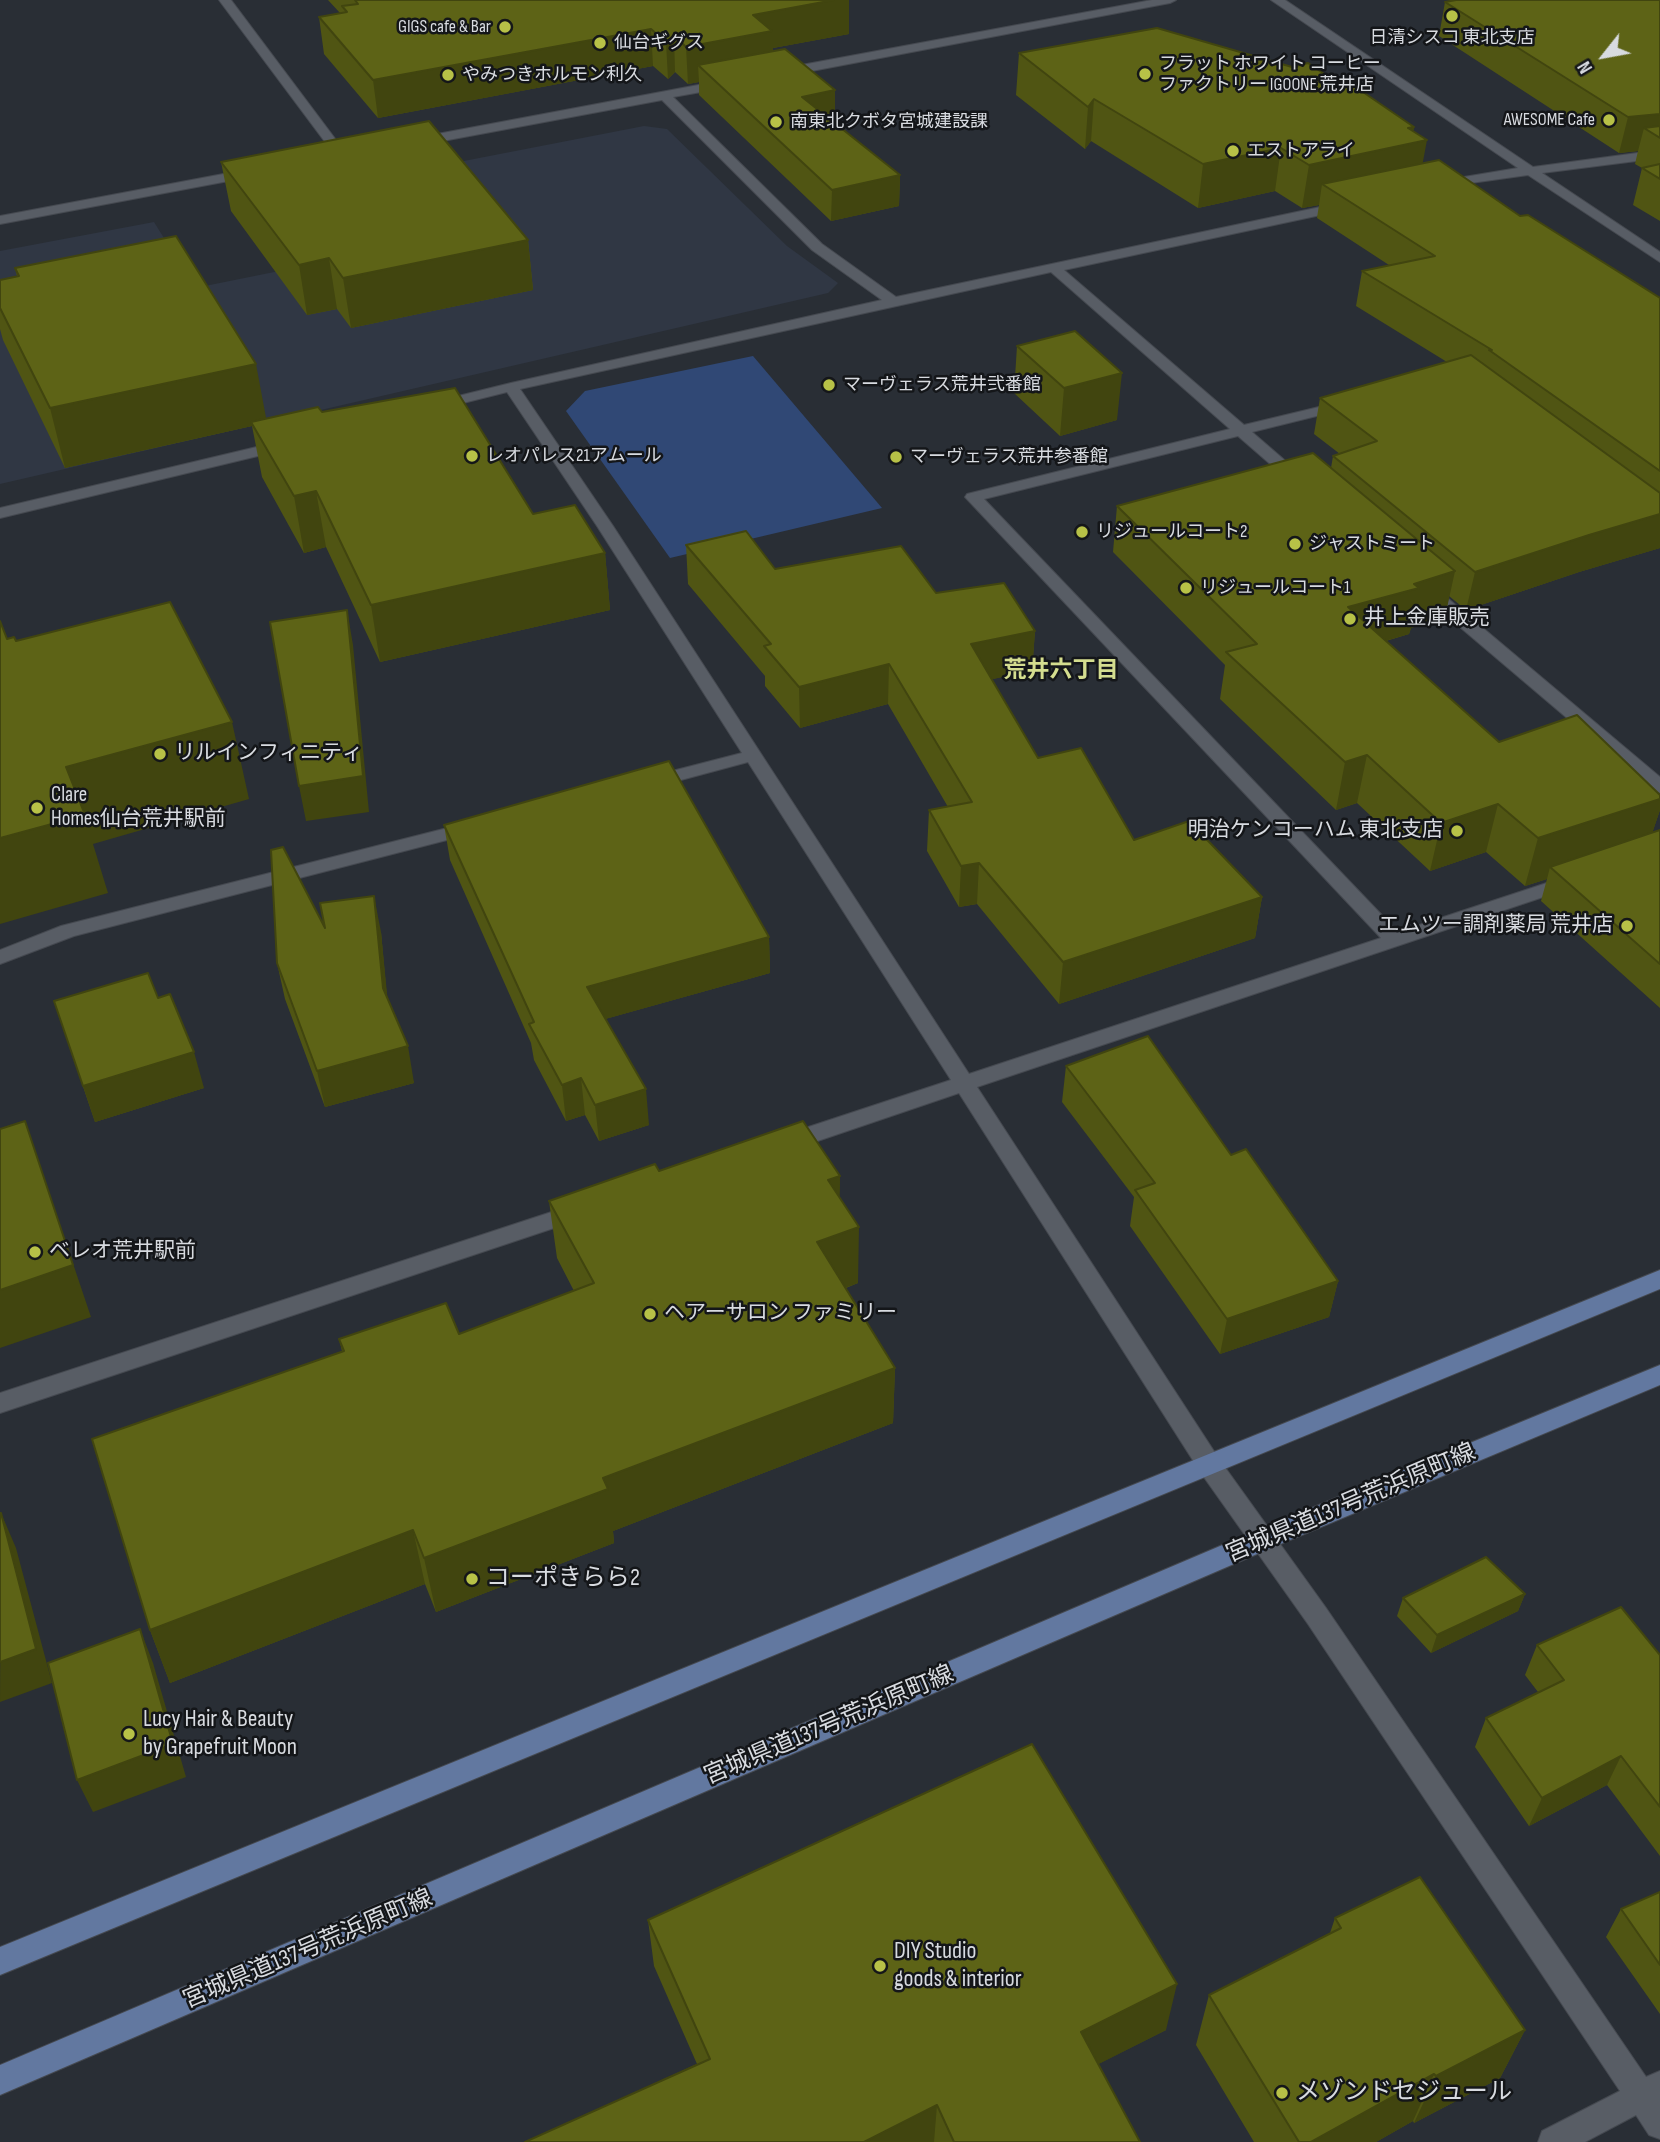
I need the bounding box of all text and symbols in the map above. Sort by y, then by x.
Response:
marker: 日清シスコ 東北支店 [1444,8,1460,24]
place label: GIGS cafe & Bar [398,16,491,38]
marker: GIGS cafe & Bar [497,19,513,35]
north arrow [1569,21,1639,91]
place label: 日清シスコ 東北支店 [1370,27,1534,49]
place label: 仙台ギグス [614,32,704,54]
marker: 仙台ギグス [592,35,608,51]
place label: フラット ホワイト コーヒー ファクトリー IGOONE 荒井店 [1159,53,1381,96]
text: N [1573,57,1598,77]
place label: やみつきホルモン利久 [462,64,642,86]
marker: フラット ホワイト コーヒー ファクトリー IGOONE 荒井店 [1137,66,1153,82]
marker: やみつきホルモン利久 [440,67,456,83]
place label: AWESOME Cafe [1504,109,1595,131]
place label: 南東北クボタ宮城建設課 [790,111,988,133]
marker: AWESOME Cafe [1601,112,1617,128]
marker: 南東北クボタ宮城建設課 [768,114,784,130]
place label: エストアライ [1247,140,1355,162]
marker: エストアライ [1225,143,1241,159]
place label: マーヴェラス荒井弐番館 [843,374,1041,396]
marker: マーヴェラス荒井弐番館 [821,377,837,393]
place label: レオパレス21アムール [486,445,662,467]
place label: マーヴェラス荒井参番館 [910,446,1108,468]
marker: レオパレス21アムール [464,448,480,464]
marker: マーヴェラス荒井参番館 [888,449,904,465]
place label: リジュールコート2 [1096,521,1247,543]
marker: リジュールコート2 [1074,524,1090,540]
place label: ジャストミート [1309,533,1435,555]
marker: ジャストミート [1287,536,1303,552]
place label: リジュールコート1 [1200,577,1350,599]
marker: リジュールコート1 [1178,580,1194,596]
place label: 井上金庫販売 [1364,606,1490,632]
marker: 井上金庫販売 [1342,611,1358,627]
district label: 荒井六丁目 [1004,657,1118,685]
place label: リルインフィニティ [174,741,363,767]
marker: リルインフィニティ [152,746,168,762]
place label: Clare Homes仙台荒井駅前 [51,783,226,833]
marker: Clare Homes仙台荒井駅前 [29,800,45,816]
place label: 明治ケンコーハム 東北支店 [1188,818,1443,844]
marker: 明治ケンコーハム 東北支店 [1449,823,1465,839]
place label: エムツー調剤薬局 荒井店 [1379,913,1613,939]
marker: エムツー調剤薬局 荒井店 [1619,918,1635,934]
place label: ベレオ荒井駅前 [49,1239,196,1265]
marker: ベレオ荒井駅前 [27,1244,43,1260]
place label: ヘアーサロン ファミリー [664,1301,897,1327]
marker: ヘアーサロン ファミリー [642,1306,658,1322]
street label: 宮城県道137号荒浜原町線 [1222,1438,1480,1570]
place label: コーポきらら2 [486,1565,640,1593]
marker: コーポきらら2 [464,1571,480,1587]
street label: 宮城県道137号荒浜原町線 [700,1660,958,1792]
place label: Lucy Hair & Beauty by Grapefruit Moon [143,1706,297,1762]
marker: Lucy Hair & Beauty by Grapefruit Moon [121,1726,137,1742]
street label: 宮城県道137号荒浜原町線 [179,1884,437,2016]
place label: DIY Studio goods & interior [894,1938,1022,1994]
marker: DIY Studio goods & interior [872,1958,888,1974]
place label: メゾンドセジュール [1296,2079,1512,2107]
marker: メゾンドセジュール [1274,2085,1290,2101]

